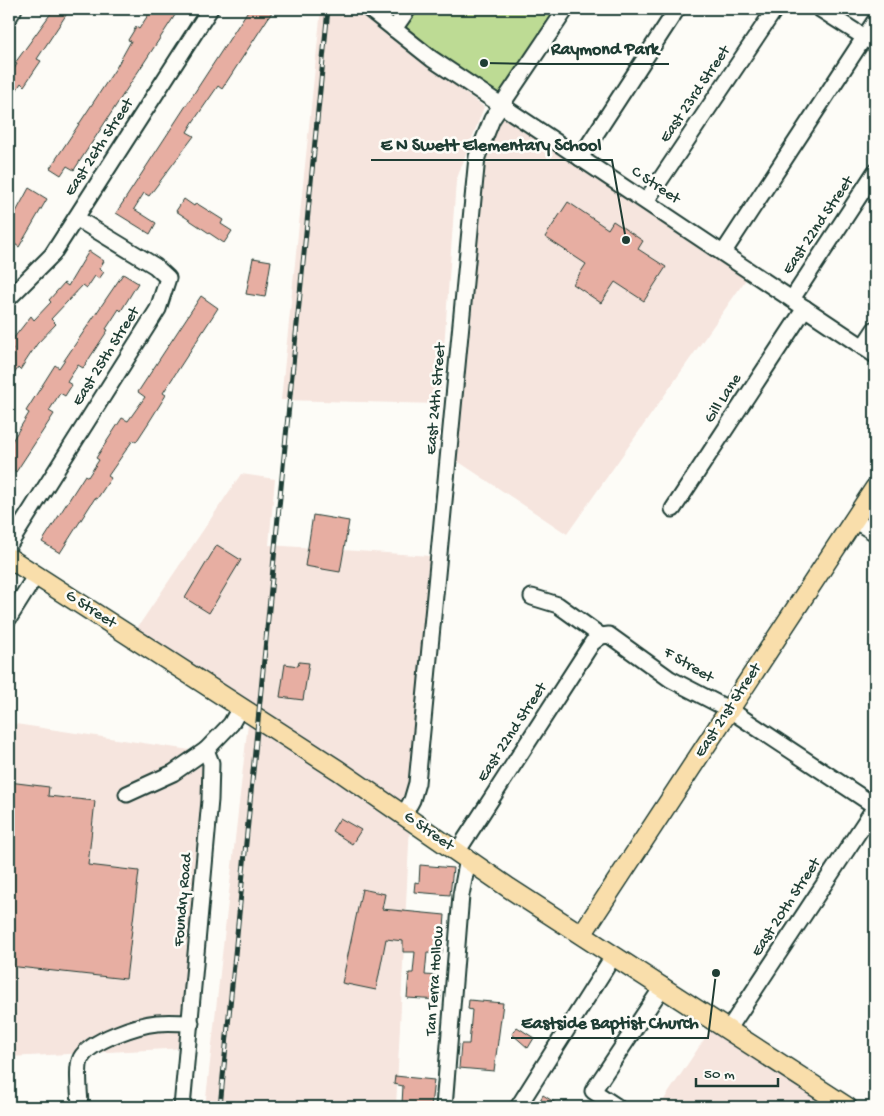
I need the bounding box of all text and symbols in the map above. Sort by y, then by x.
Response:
callout: Raymond Park [541,31,669,64]
text: Raymond Park [550,40,661,61]
street label: East 23rd Street [657,42,736,147]
street label: East 26th Street [61,94,139,200]
callout: E N Swett Elementary School [371,127,612,160]
text: E N Swett Elementary School [381,136,601,157]
street label: C Street [627,163,684,210]
street label: East 22nd Street [779,172,860,279]
street label: East 25th Street [69,303,146,410]
street label: East 24th Street [423,341,451,456]
street label: Gill Lane [701,370,747,427]
street label: G Street [61,587,120,634]
street label: F Street [659,643,718,689]
street label: East 21st Street [692,659,767,762]
street label: East 22nd Street [474,679,553,786]
street label: G Street [399,808,458,857]
street label: Foundry Road [170,851,198,948]
street label: East 20th Street [748,854,827,961]
street label: Tan Terra Hollow [423,925,449,1038]
callout: Eastside Baptist Church [511,1005,708,1038]
text: Eastside Baptist Church [521,1014,699,1035]
scale bar [696,1056,779,1088]
text: 50 m [704,1066,735,1084]

